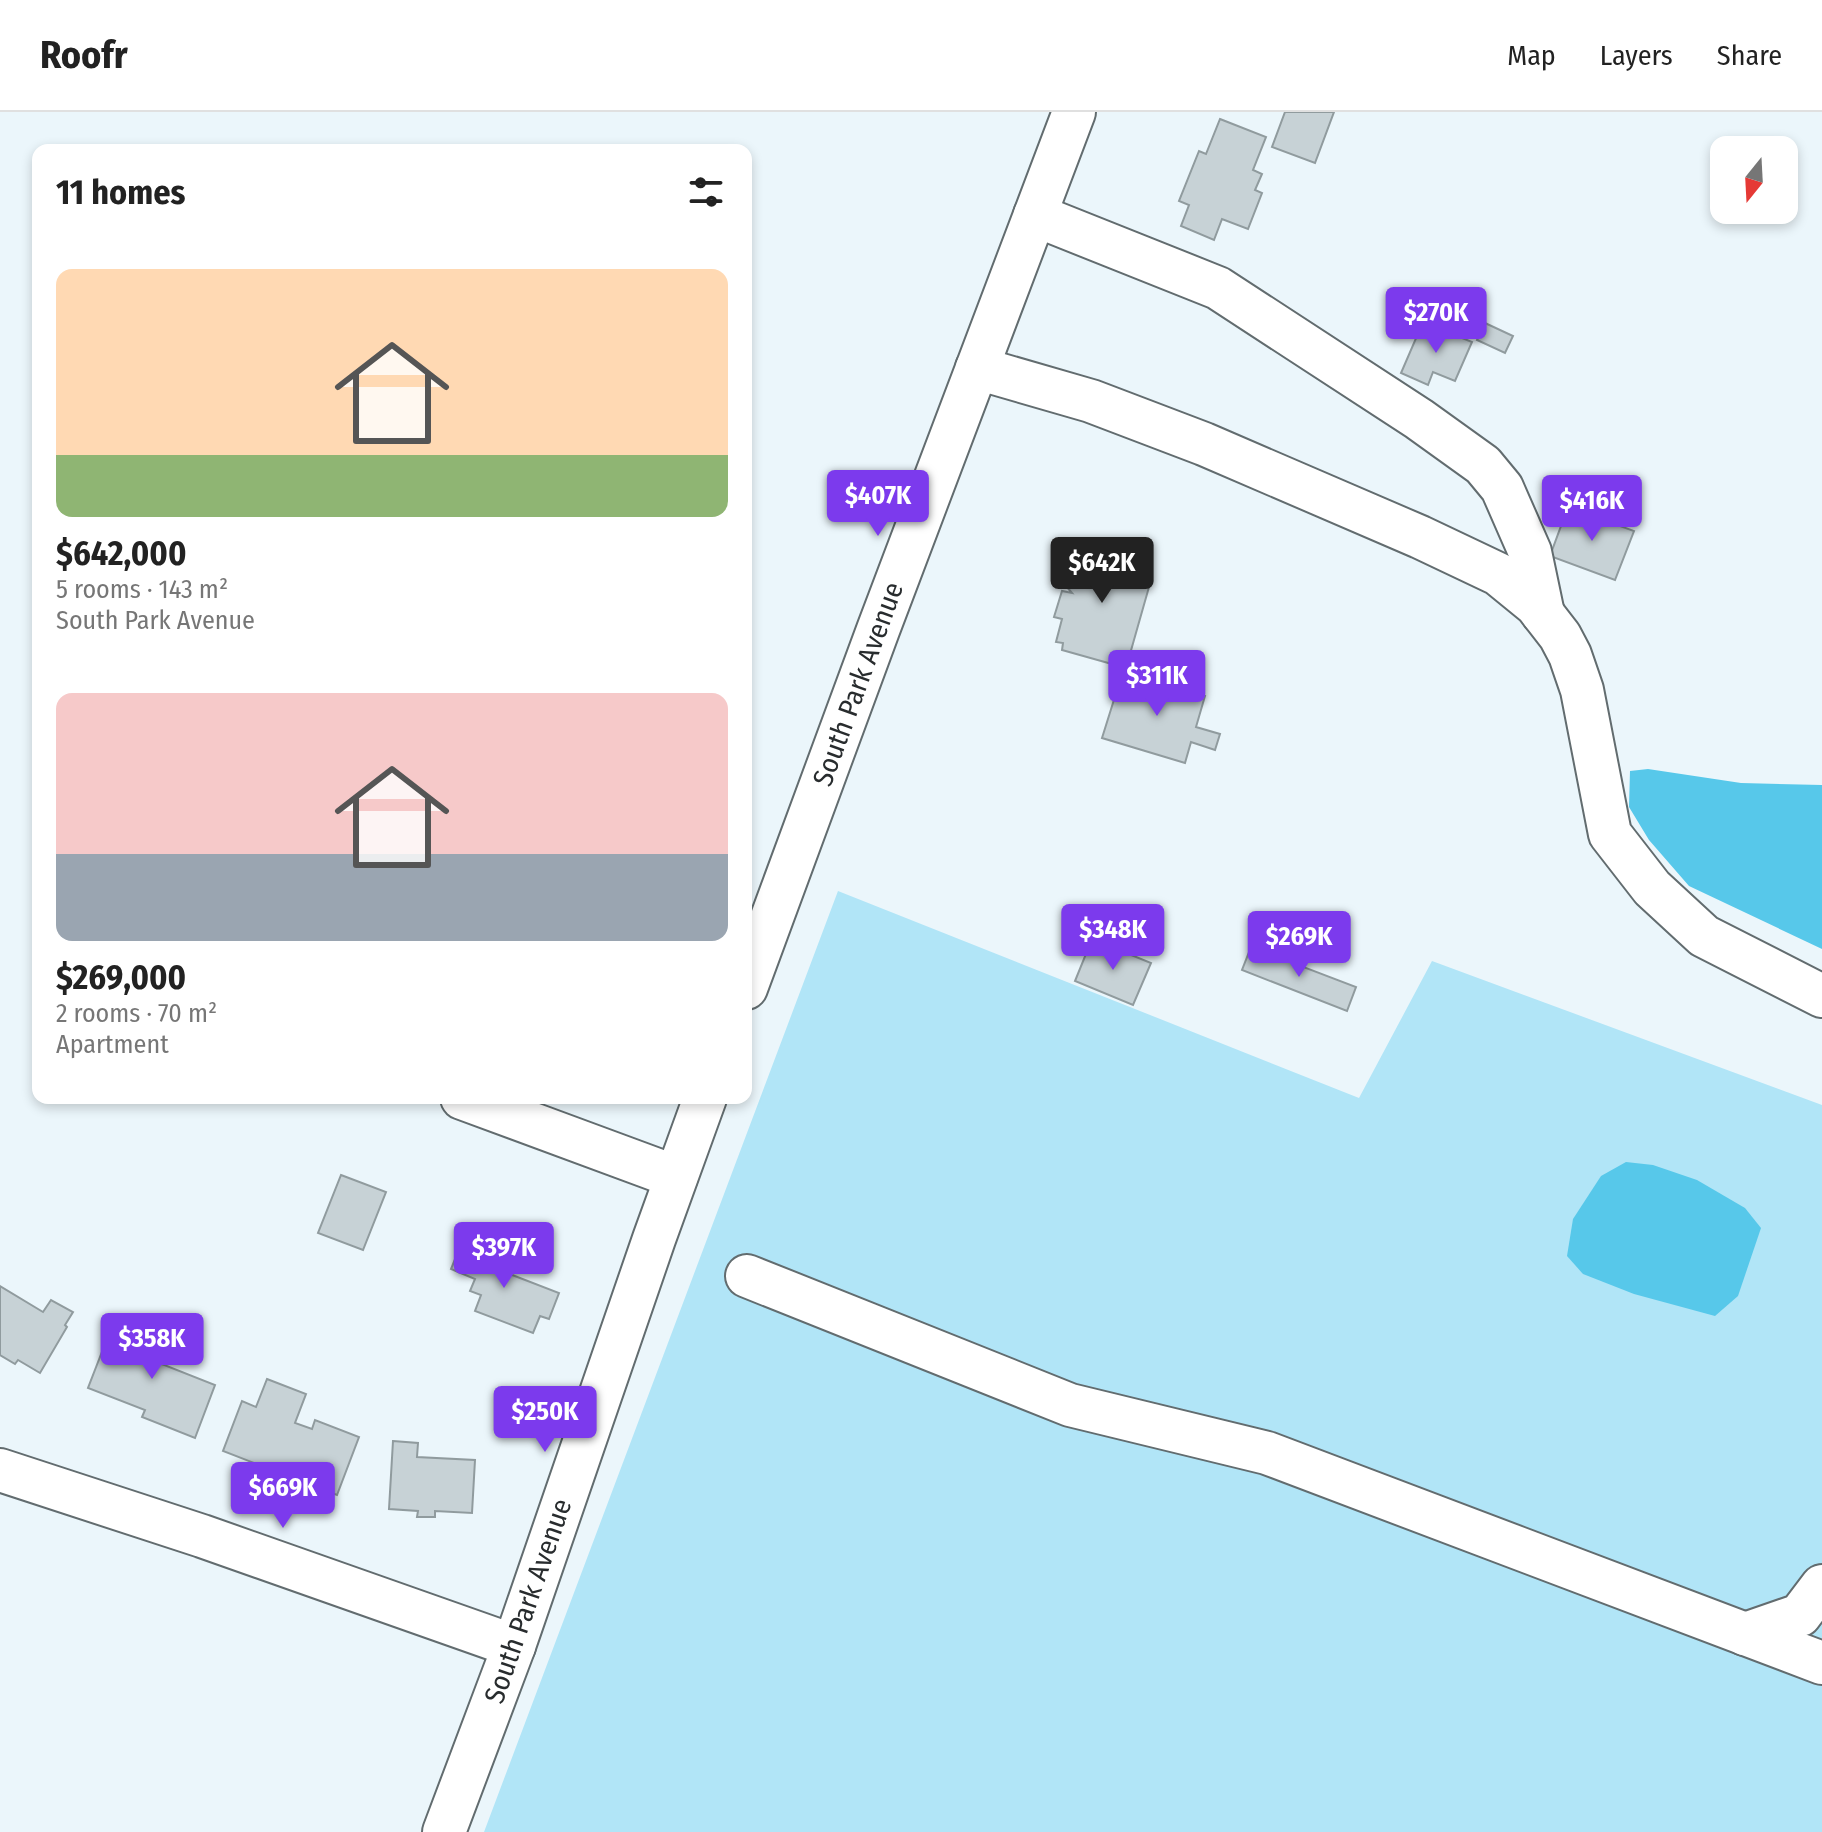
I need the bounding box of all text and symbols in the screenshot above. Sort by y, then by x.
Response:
text: Roofr [40,32,128,78]
text: Map [1507,39,1556,72]
text: Layers [1600,39,1673,72]
text: Share [1717,39,1782,72]
north arrow [1710,136,1798,224]
map controls [1710,136,1798,224]
icon: filters [684,170,728,214]
text: 11 homes [56,172,185,213]
pin: $270K [1380,287,1492,355]
text: $270K [1404,297,1468,328]
icon: home [320,321,464,465]
pin: $407K [822,470,934,538]
pin: $416K [1536,475,1648,543]
text: $407K [845,480,911,511]
text: $416K [1560,485,1624,516]
text: $642,000 [56,533,186,574]
pin: $642K [1046,537,1158,605]
text: $642K [1069,547,1135,578]
text: 5 rooms · 143 m² [56,574,228,605]
street label: South Park Avenue [806,578,910,790]
text: South Park Avenue [56,605,255,636]
pin: $311K [1101,650,1213,718]
text: $311K [1126,660,1188,691]
icon: home [320,745,464,889]
pin: $348K [1057,904,1169,972]
pin: $269K [1243,911,1355,979]
text: $348K [1079,914,1147,945]
text: $269K [1266,921,1332,952]
text: $269,000 [56,957,186,998]
text: 2 rooms · 70 m² [56,998,217,1029]
text: Apartment [56,1029,169,1060]
pin: $397K [448,1222,560,1290]
text: $397K [472,1232,536,1263]
pin: $358K [96,1313,208,1381]
text: $358K [119,1323,185,1354]
pin: $250K [489,1386,601,1454]
text: $250K [512,1396,578,1427]
pin: $669K [227,1462,339,1530]
text: $669K [249,1472,317,1503]
street label: South Park Avenue [478,1494,578,1708]

